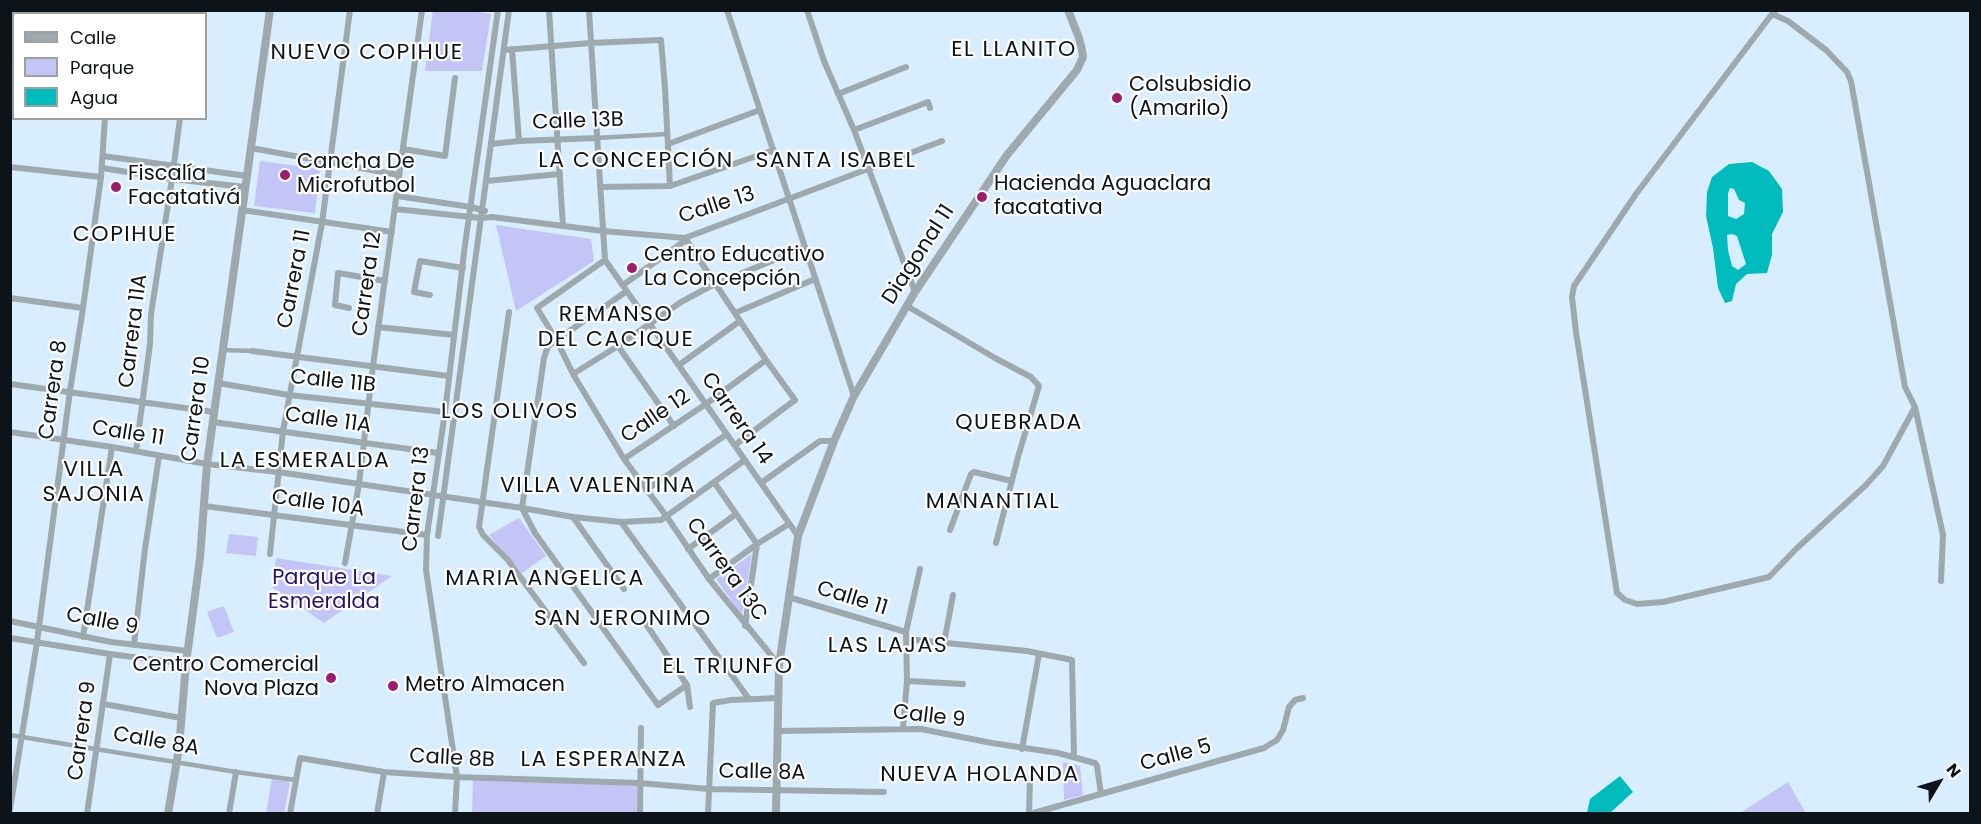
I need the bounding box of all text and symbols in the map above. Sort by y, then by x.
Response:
legend [12,12,207,120]
text: Calle [70,25,116,50]
district label: EL LLANITO [951,37,1077,63]
district label: NUEVO COPIHUE [271,40,463,66]
text: Parque [70,55,134,80]
place label: Colsubsidio (Amarilo) [1129,73,1251,123]
text: Agua [70,85,118,110]
marker: Colsubsidio (Amarilo) [1110,91,1124,105]
street label: Calle 13B [532,108,624,136]
district label: LA CONCEPCIÓN [538,148,734,174]
district label: SANTA ISABEL [755,148,917,174]
place label: Cancha De Microfutbol [297,150,415,200]
place label: Fiscalía Facatativá [128,162,240,212]
marker: Cancha De Microfutbol [278,168,292,182]
place label: Hacienda Aguaclara facatativa [994,172,1211,222]
marker: Fiscalía Facatativá [109,180,123,194]
street label: Calle 13 [676,182,758,230]
marker: Hacienda Aguaclara facatativa [975,190,989,204]
street label: Diagonal 11 [877,200,961,310]
district label: COPIHUE [73,222,177,248]
street label: Carrera 11 [273,227,317,331]
street label: Carrera 12 [348,230,388,338]
place label: Centro Educativo La Concepción [644,243,825,293]
marker: Centro Educativo La Concepción [625,261,639,275]
street label: Carrera 11A [115,273,153,389]
district label: REMANSO DEL CACIQUE [538,302,694,354]
street label: Carrera 8 [35,339,73,441]
street label: Carrera 10 [177,354,217,464]
street label: Calle 11B [289,365,377,399]
street label: Carrera 14 [695,368,777,470]
street label: Calle 12 [617,385,695,449]
district label: LOS OLIVOS [441,399,579,425]
street label: Calle 11A [283,402,373,440]
district label: QUEBRADA [955,410,1083,436]
street label: Calle 11 [90,416,166,452]
street label: Carrera 13 [398,445,436,553]
district label: LA ESMERALDA [220,448,390,474]
district label: VILLA SAJONIA [43,457,145,508]
district label: VILLA VALENTINA [500,473,696,499]
street label: Calle 10A [270,485,366,523]
district label: MANANTIAL [926,489,1060,515]
street label: Carrera 13C [680,513,772,627]
park label: Parque La Esmeralda [268,566,380,616]
district label: MARIA ANGELICA [445,566,645,592]
street label: Calle 11 [814,576,890,622]
street label: Calle 9 [64,603,140,641]
district label: SAN JERONIMO [534,606,712,632]
district label: LAS LAJAS [828,633,948,659]
place label: Centro Comercial Nova Plaza [132,653,319,703]
district label: EL TRIUNFO [662,654,794,680]
marker: Centro Comercial Nova Plaza [324,671,338,685]
place label: Metro Almacen [405,673,565,699]
marker: Metro Almacen [386,679,400,693]
street label: Carrera 9 [64,680,102,782]
street label: Calle 9 [891,700,967,734]
street label: Calle 8A [111,722,201,762]
street label: Calle 5 [1138,734,1214,778]
street label: Calle 8B [409,744,495,774]
district label: LA ESPERANZA [521,747,687,773]
north arrow [1909,752,1969,812]
text: N [1941,759,1966,782]
street label: Calle 8A [718,760,806,786]
district label: NUEVA HOLANDA [880,762,1080,788]

